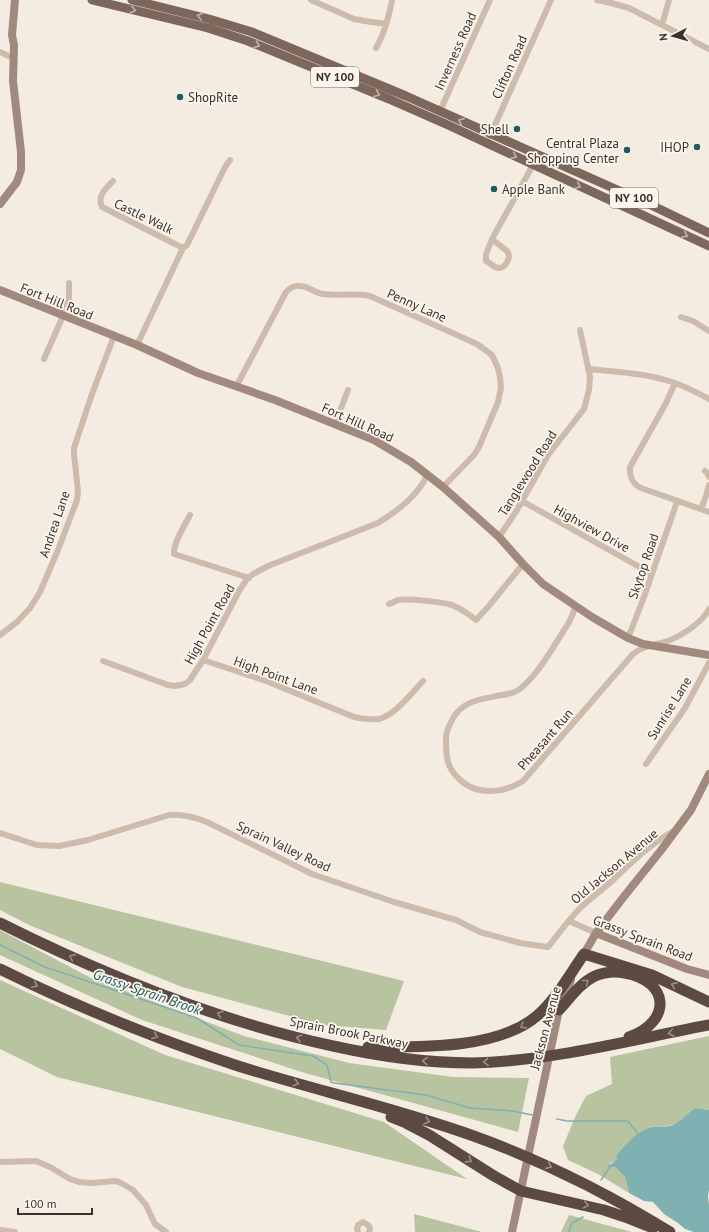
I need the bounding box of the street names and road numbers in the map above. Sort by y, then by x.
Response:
street label: Inverness Road [431,10,480,93]
street label: Clifton Road [488,33,531,102]
road number: NY 100 [311,67,359,87]
road number: NY 100 [610,188,658,208]
street label: Castle Walk [111,195,177,238]
street label: Fort Hill Road [18,279,96,324]
street label: Penny Lane [384,285,449,326]
street label: Fort Hill Road [319,399,397,446]
street label: Tanglewood Road [494,427,561,519]
street label: Andrea Lane [35,489,74,560]
street label: Highview Drive [551,501,633,556]
street label: Skytop Road [624,531,663,601]
street label: High Point Road [180,581,239,668]
street label: High Point Lane [231,652,320,699]
street label: Sunrise Lane [643,674,695,743]
street label: Pheasant Run [514,705,577,774]
street label: Sprain Valley Road [234,817,334,876]
street label: Old Jackson Avenue [567,825,661,908]
street label: Grassy Sprain Road [591,912,695,965]
street label: Jackson Avenue [526,985,565,1073]
street label: Sprain Brook Parkway [288,1013,409,1052]

